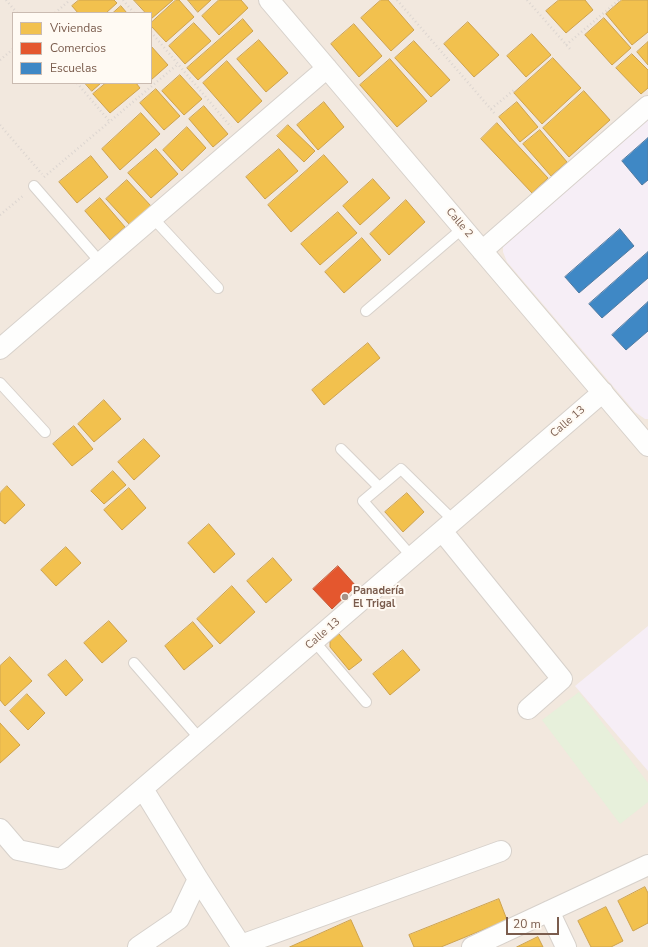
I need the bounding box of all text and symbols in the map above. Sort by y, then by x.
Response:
legend [12,12,152,84]
text: Viviendas [50,20,102,36]
text: Comercios [50,40,106,56]
text: Escuelas [50,60,97,76]
street label: Calle 2 [443,205,475,241]
street label: Calle 13 [548,403,588,441]
place label: Panadería El Trigal [353,584,404,610]
marker: Panadería El Trigal [340,592,350,602]
street label: Calle 13 [303,615,343,653]
scale bar [508,909,561,935]
text: 20 m [513,916,541,932]

